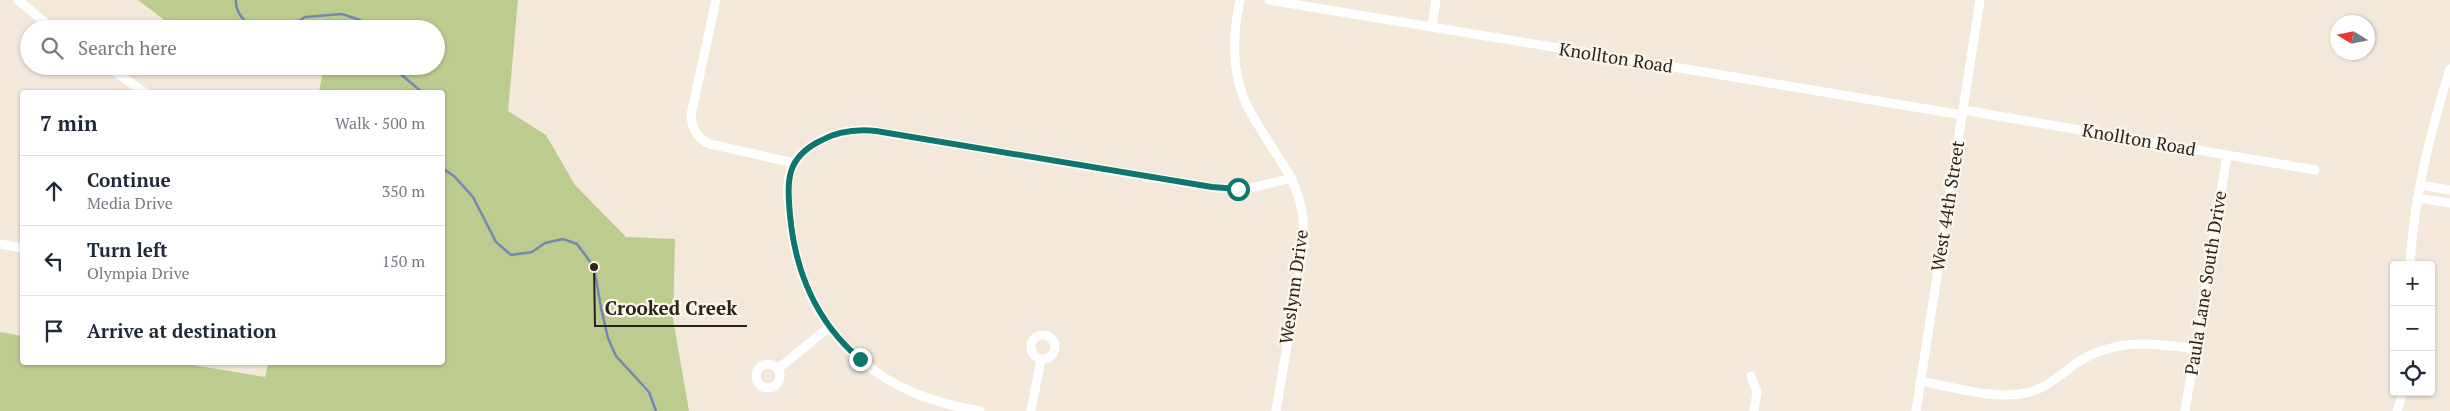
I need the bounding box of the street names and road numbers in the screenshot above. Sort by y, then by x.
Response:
street label: Knollton Road [1558,36,1675,78]
street label: Knollton Road [2080,117,2198,161]
street label: West 44th Street [1925,138,1969,273]
street label: Paula Lane South Drive [2179,189,2231,377]
street label: Weslynn Drive [1273,228,1313,346]

